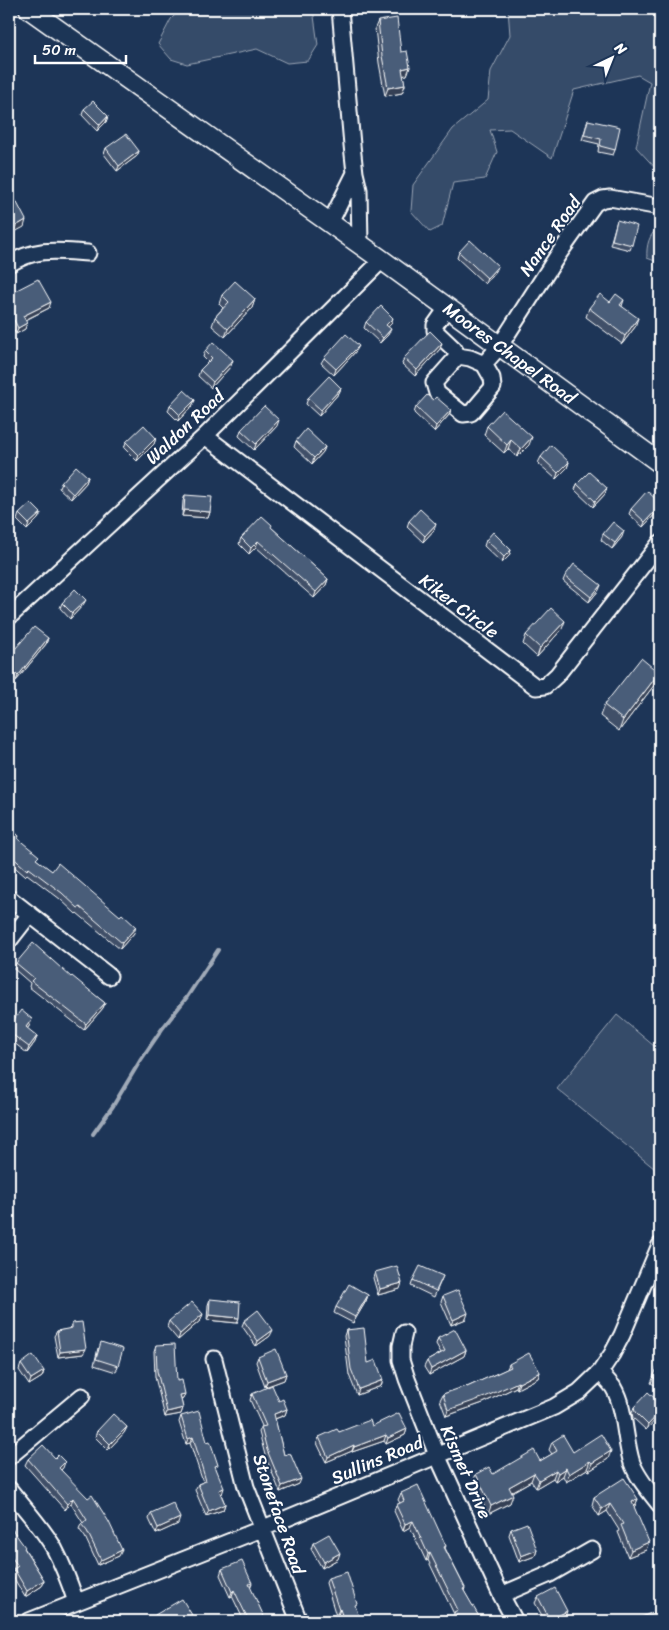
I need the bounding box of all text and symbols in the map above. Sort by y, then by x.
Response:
scale bar [35,32,126,64]
north arrow [586,32,636,82]
text: N [608,36,633,62]
text: 50 m [42,37,77,63]
street label: Nance Road [510,188,590,283]
street label: Moores Chapel Road [436,293,584,414]
street label: Waldon Road [138,380,233,473]
street label: Kiker Circle [412,565,506,647]
street label: Kismet Drive [431,1420,501,1524]
street label: Sullins Road [326,1426,429,1494]
street label: Stoneface Road [243,1449,315,1580]

